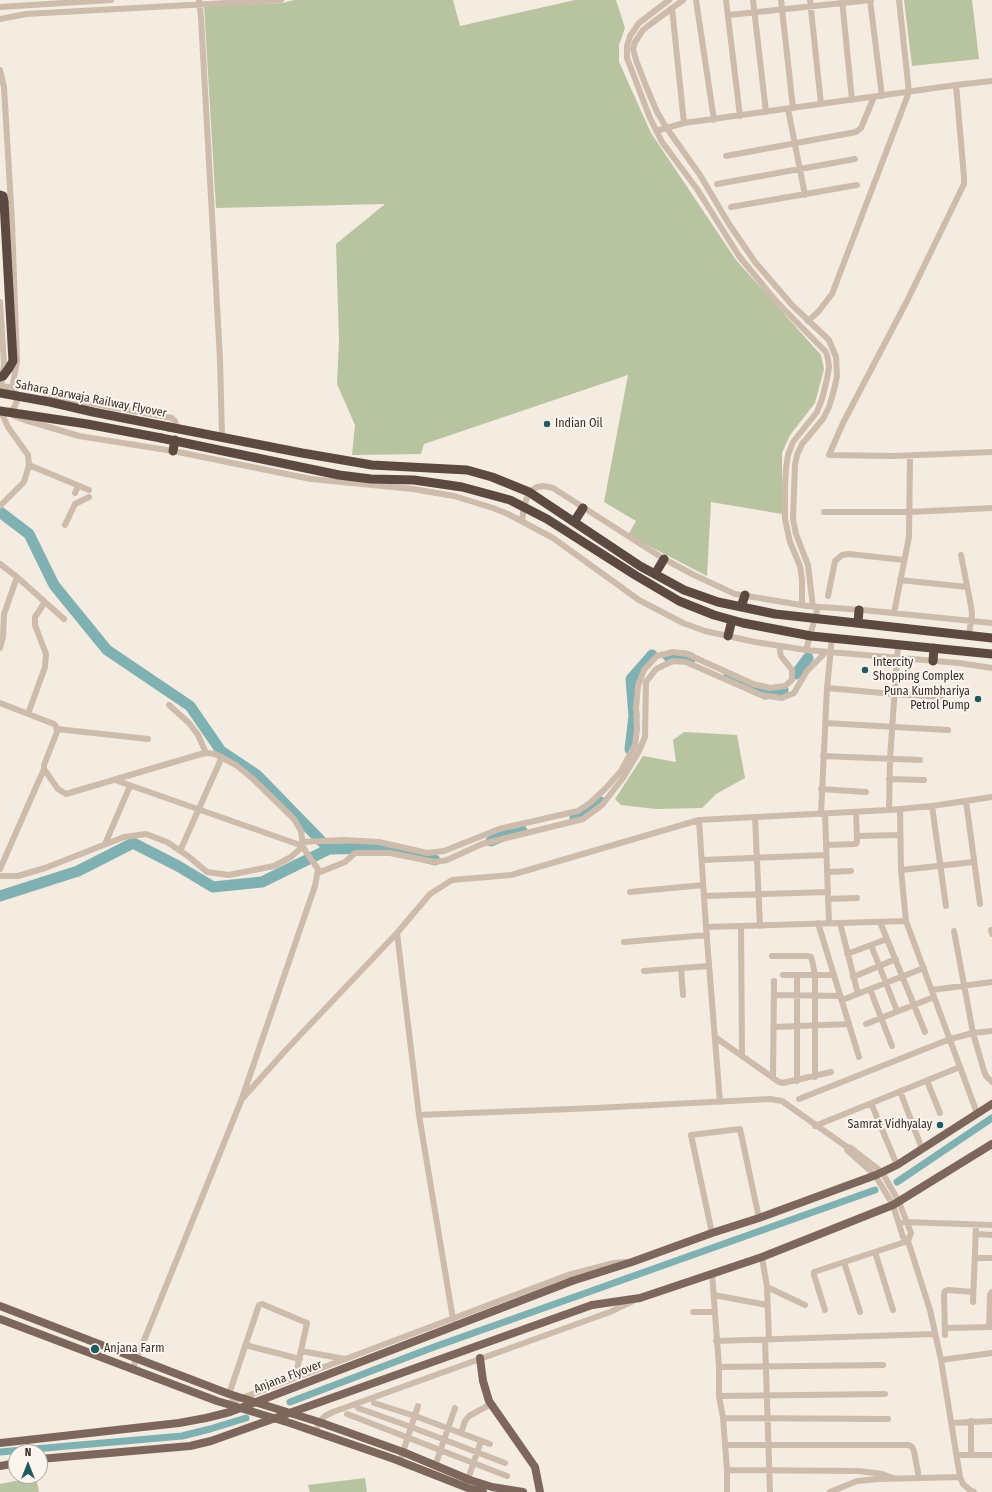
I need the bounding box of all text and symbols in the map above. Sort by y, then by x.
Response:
street label: Sahara Darwaja Railway Flyover [14,377,168,421]
place label: Indian Oil [555,417,603,431]
marker: Indian Oil [542,419,552,429]
place label: Intercity Shopping Complex [873,656,964,684]
marker: Intercity Shopping Complex [860,665,870,675]
place label: Puna Kumbhariya Petrol Pump [884,685,970,713]
marker: Puna Kumbhariya Petrol Pump [973,694,983,704]
place label: Samrat Vidhyalay [848,1118,932,1132]
marker: Samrat Vidhyalay [935,1120,945,1130]
place label: Anjana Farm [104,1342,164,1356]
marker: Anjana Farm [89,1343,101,1355]
street label: Anjana Flyover [252,1357,324,1397]
north arrow [8,1444,48,1484]
text: N [25,1446,31,1459]

